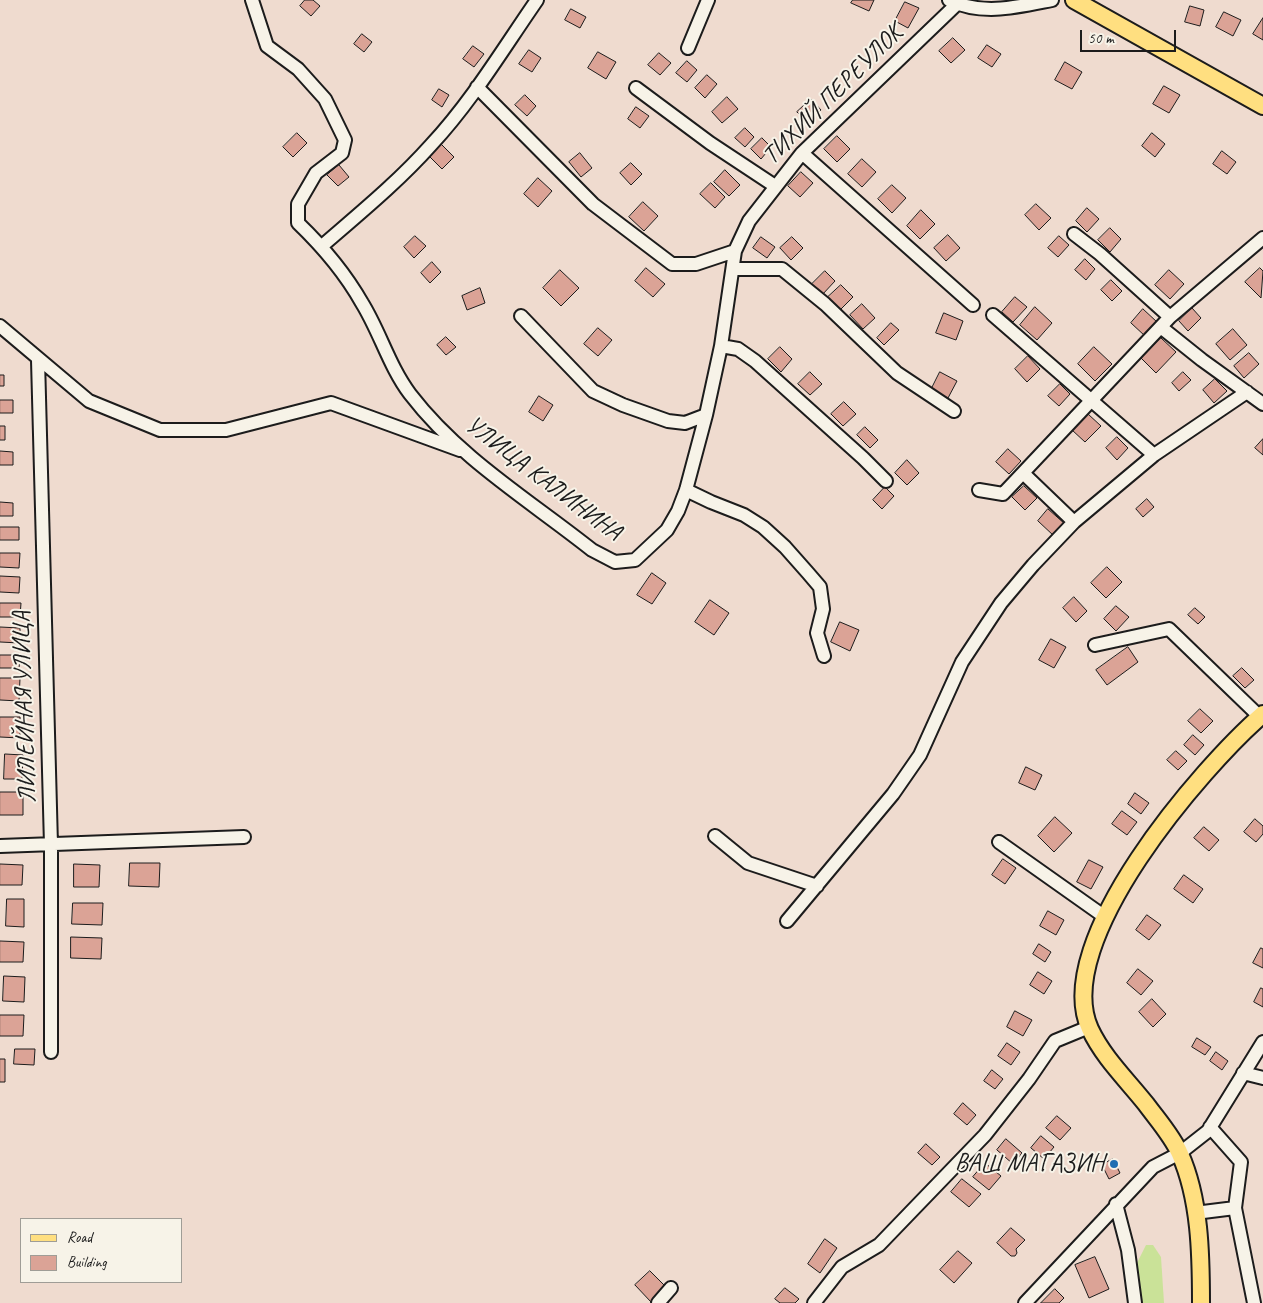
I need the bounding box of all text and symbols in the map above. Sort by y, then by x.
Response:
street label: ТИХИЙ ПЕРЕУЛОК [757,19,909,171]
scale bar [1083,20,1179,52]
text: 50 m [1088,29,1114,48]
street label: УЛИЦА КАЛИНИНА [459,410,627,548]
street label: ЛИЛЕЙНАЯ УЛИЦА [7,611,43,803]
place label: ВАШ МАГАЗИН [955,1149,1104,1179]
marker: ВАШ МАГАЗИН [1108,1158,1120,1170]
legend [20,1218,182,1283]
text: Road [67,1228,92,1247]
text: Building [67,1253,106,1272]

